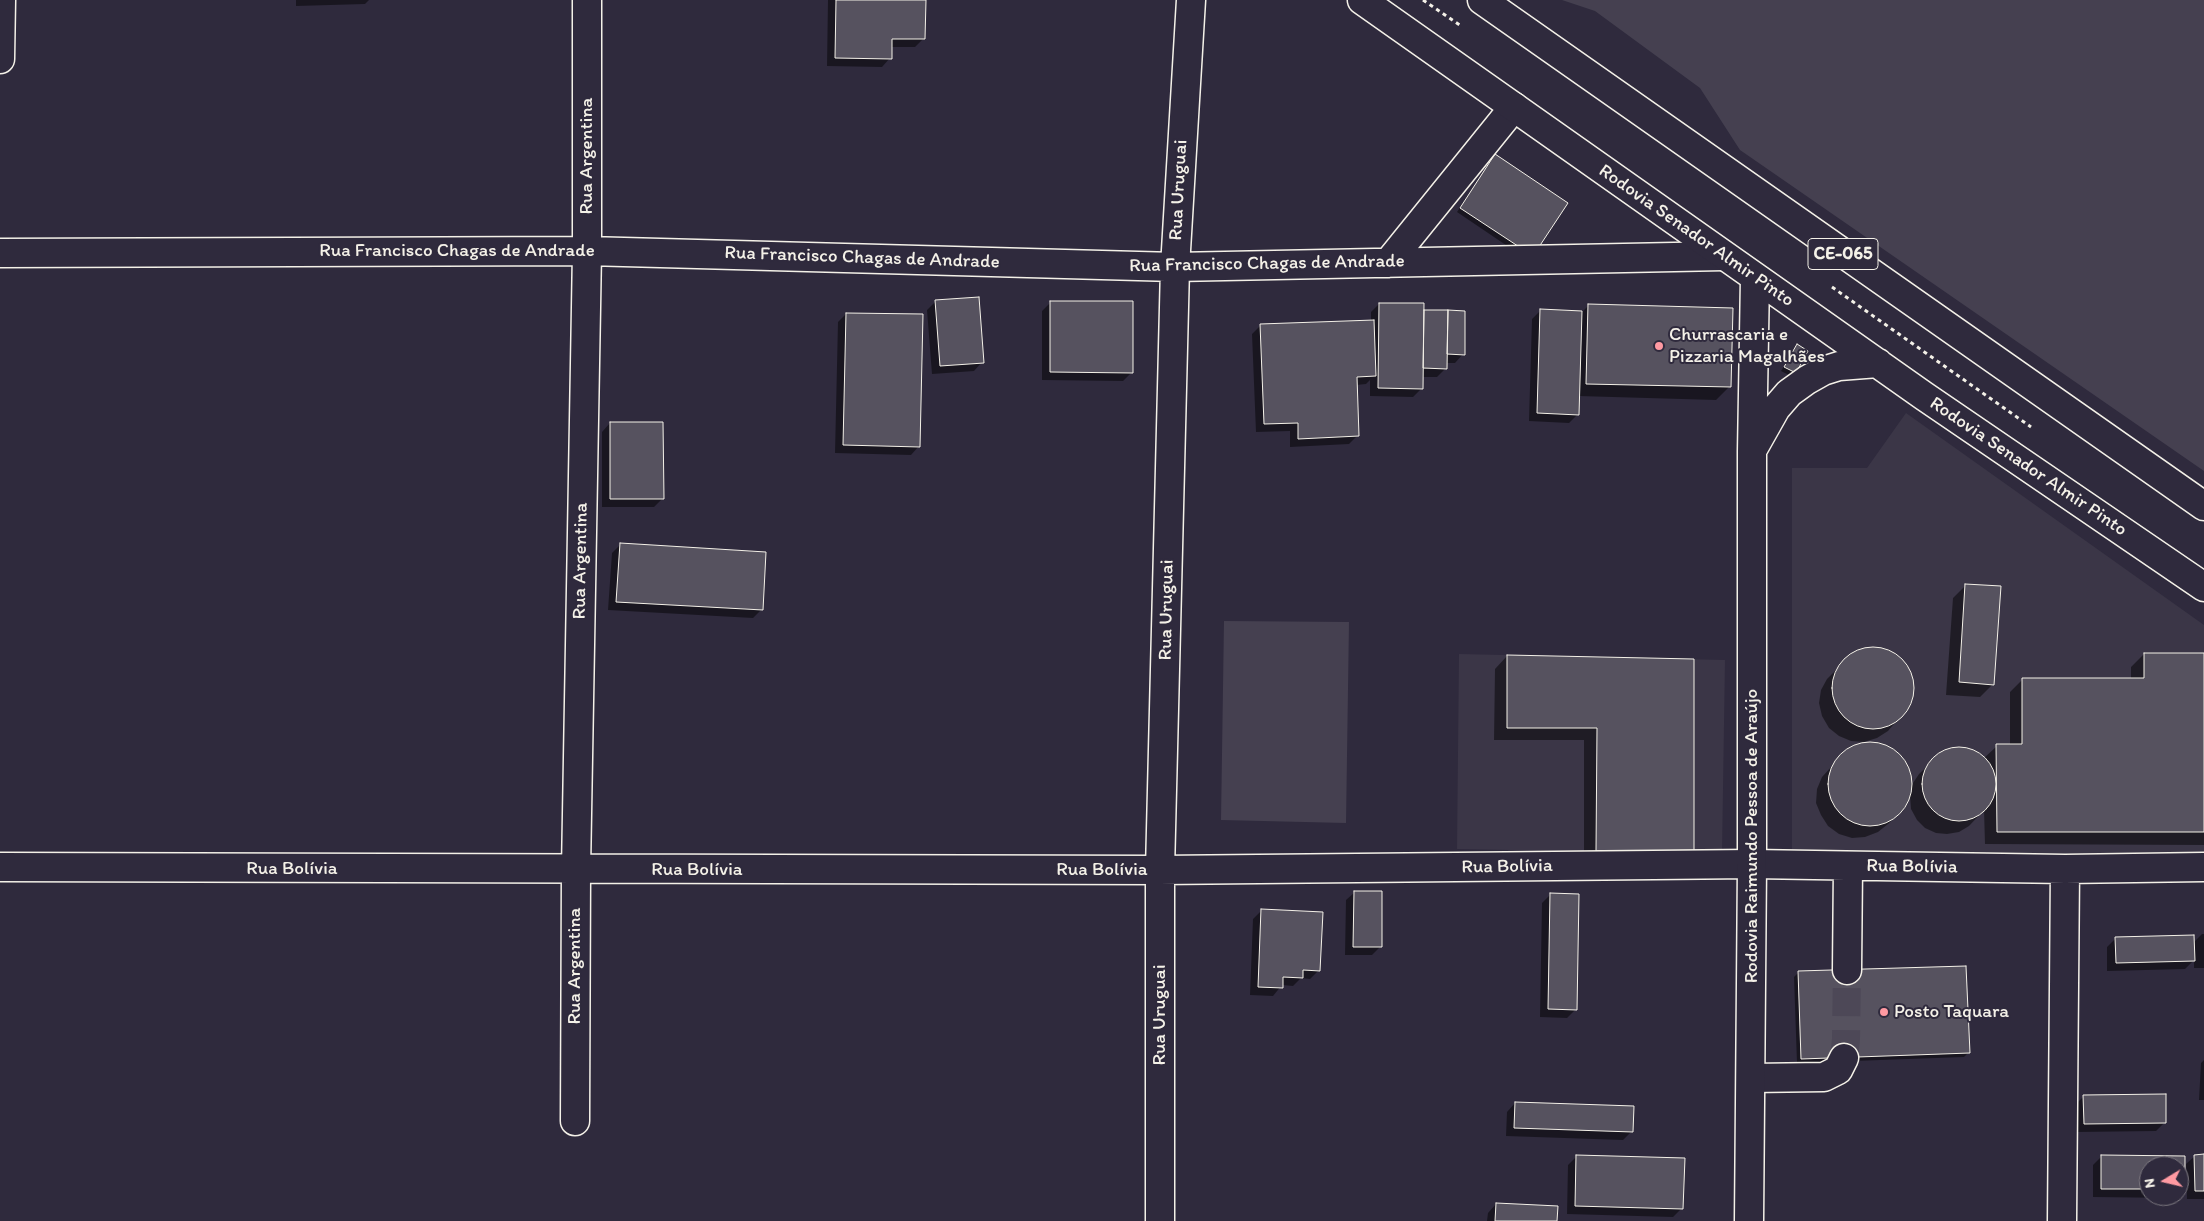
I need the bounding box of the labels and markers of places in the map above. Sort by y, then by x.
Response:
place label: Churrascaria e Pizzaria Magalhães [1669,324,1825,368]
marker: Churrascaria e Pizzaria Magalhães [1653,340,1665,352]
place label: Posto Taquara [1894,1001,2009,1023]
marker: Posto Taquara [1878,1006,1890,1018]

